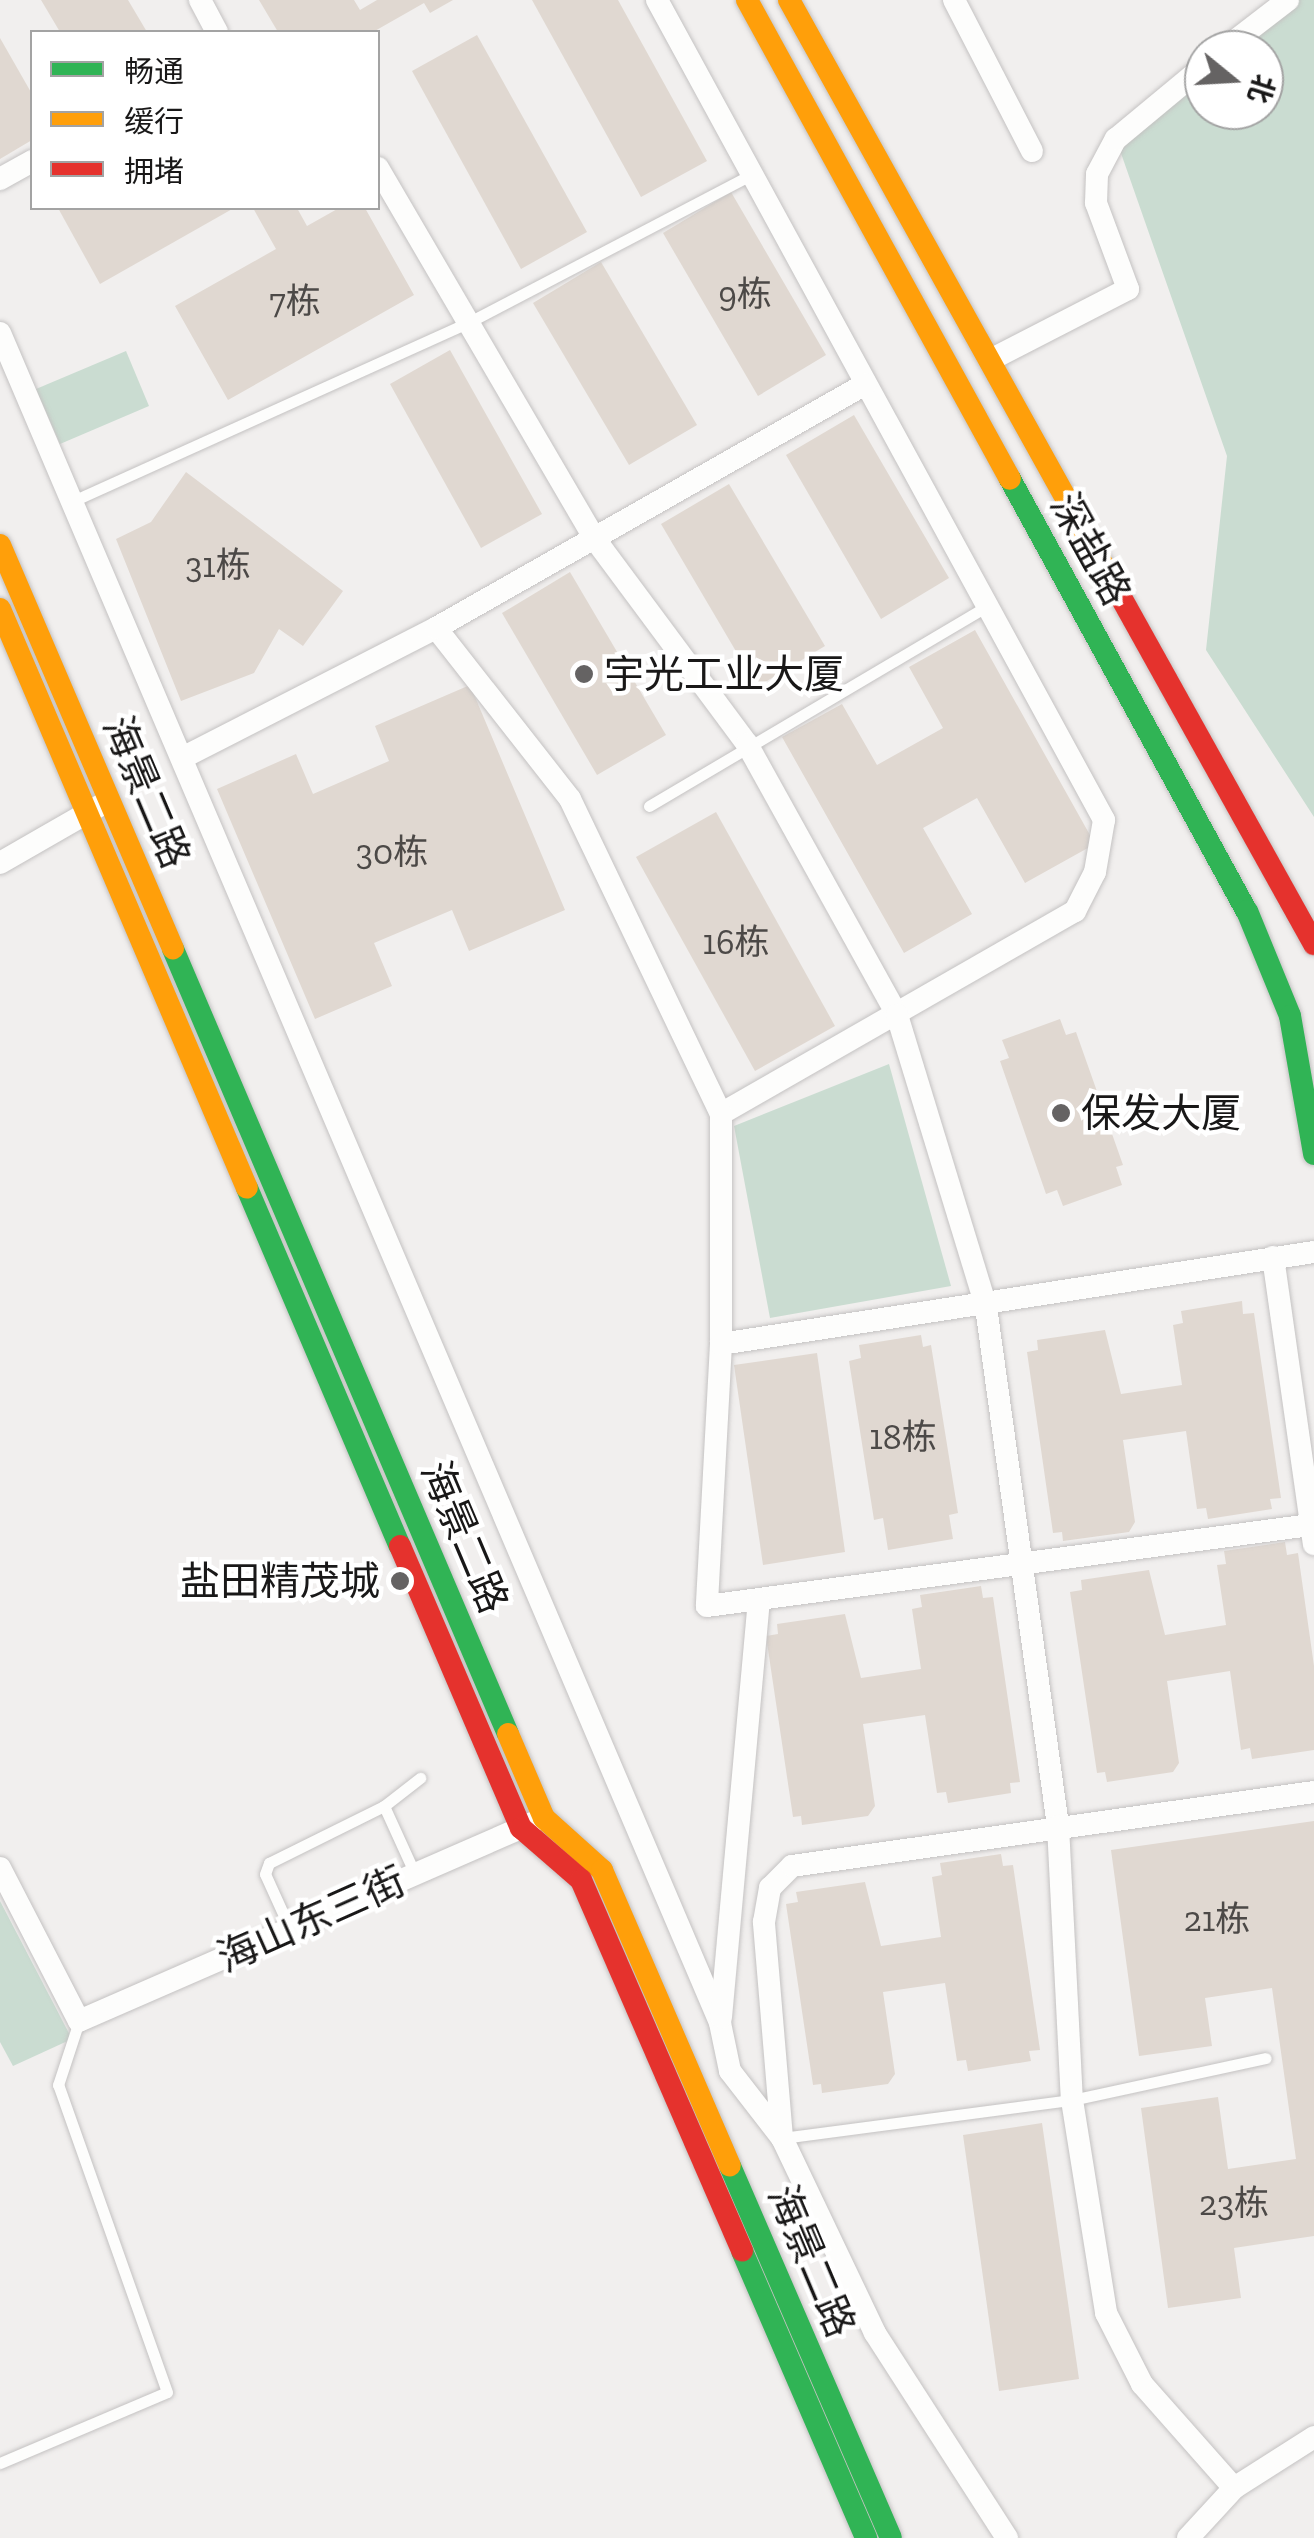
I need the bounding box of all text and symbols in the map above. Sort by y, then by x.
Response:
legend [30,30,380,210]
north arrow [1184,30,1284,130]
text: 畅通 [124,54,184,90]
text: 北 [1241,70,1281,107]
text: 缓行 [124,104,184,140]
text: 拥堵 [124,154,184,190]
house number: 9栋 [718,273,772,315]
house number: 7栋 [269,280,321,322]
street label: 深盐路 [1041,485,1141,613]
house number: 31栋 [185,544,251,586]
place label: 宇光工业大厦 [604,650,844,698]
marker: 宇光工业大厦 [573,663,595,685]
street label: 海景二路 [94,709,200,875]
house number: 30栋 [356,831,428,873]
house number: 16栋 [702,921,770,963]
place label: 保发大厦 [1081,1089,1241,1137]
marker: 保发大厦 [1050,1102,1072,1124]
house number: 18栋 [869,1416,937,1458]
street label: 海景二路 [412,1454,518,1620]
place label: 盐田精茂城 [180,1557,380,1605]
marker: 盐田精茂城 [389,1570,411,1592]
street label: 海山东三街 [210,1856,412,1982]
house number: 21栋 [1184,1898,1250,1940]
street label: 海景二路 [759,2178,865,2344]
house number: 23栋 [1199,2182,1269,2224]

